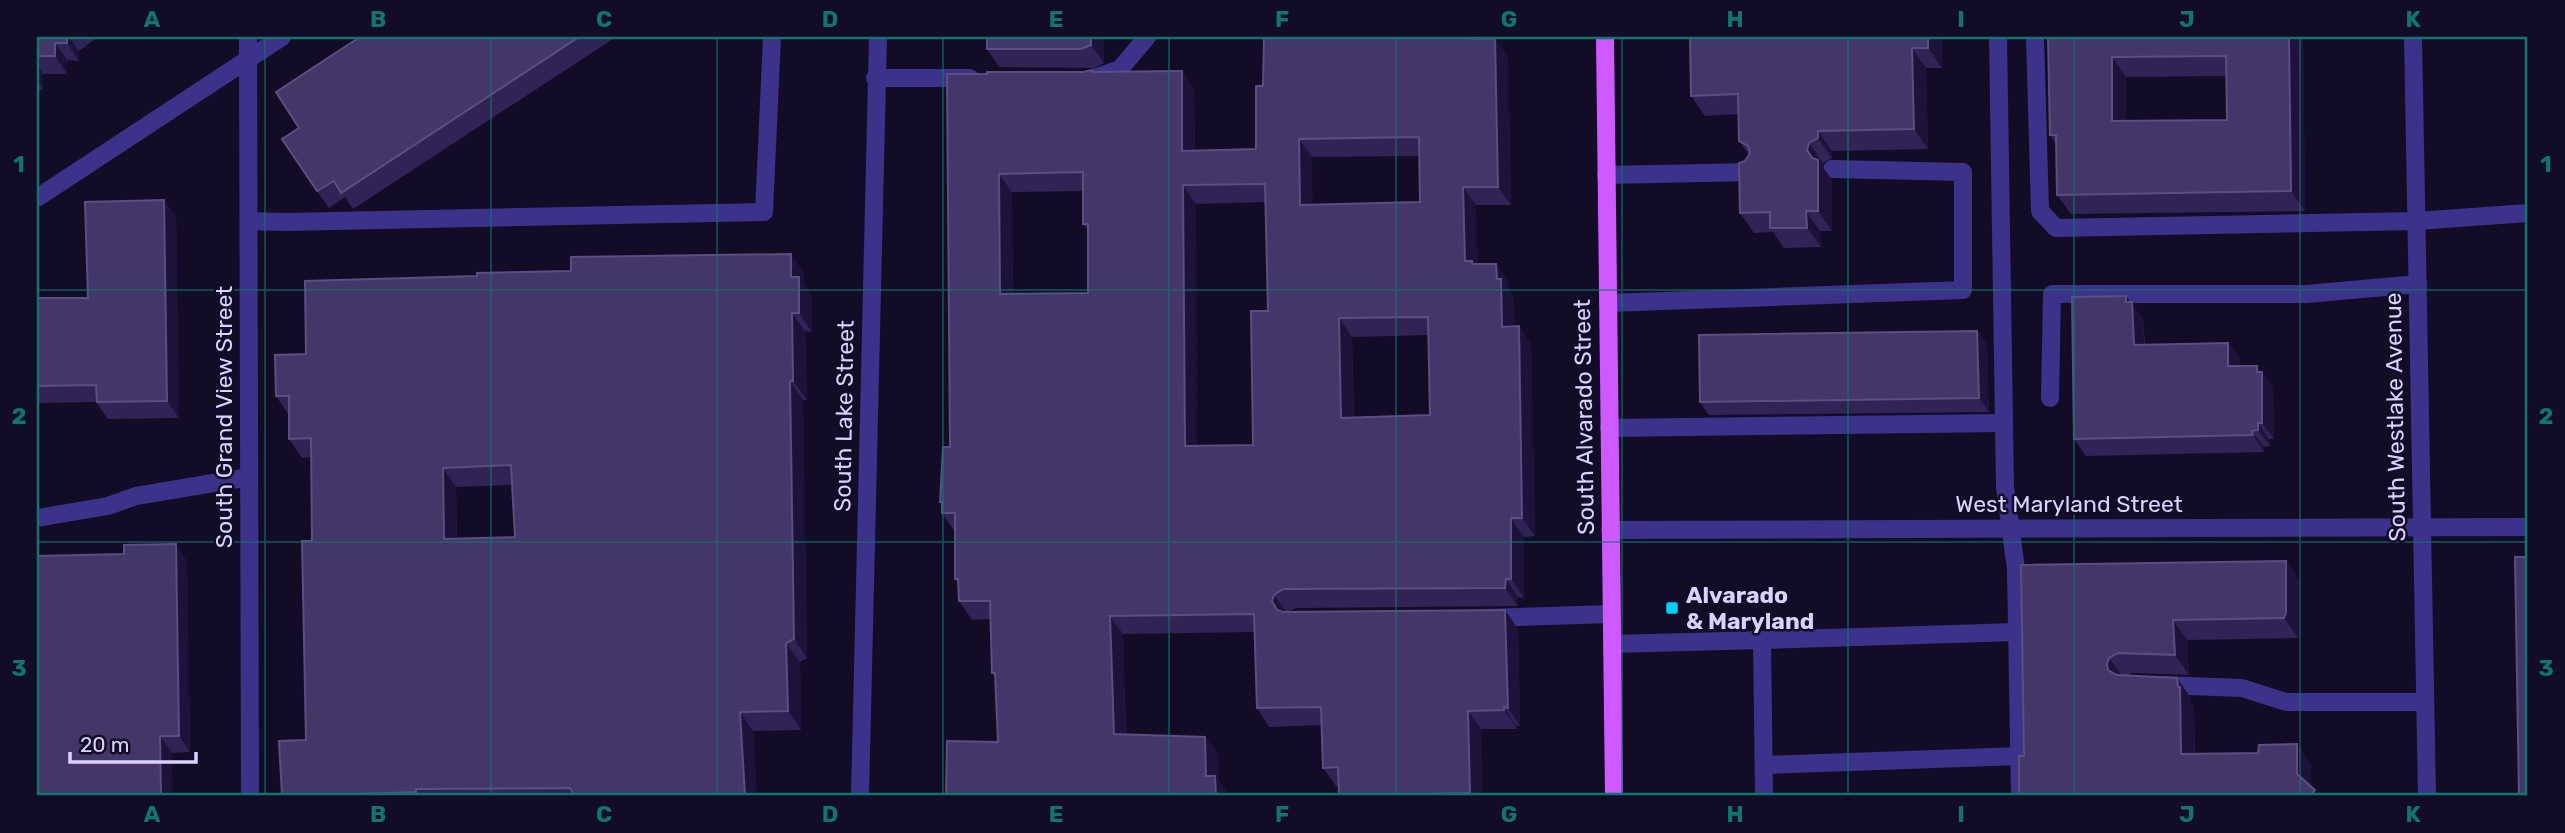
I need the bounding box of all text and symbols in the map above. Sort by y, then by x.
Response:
text: A [144,5,161,33]
text: B [370,5,386,33]
text: C [596,5,612,33]
text: D [822,5,838,33]
text: E [1049,5,1063,33]
text: F [1275,5,1289,33]
text: G [1501,5,1517,33]
text: H [1726,5,1744,33]
text: I [1957,5,1965,33]
text: J [2179,5,2195,33]
text: K [2405,5,2421,33]
text: 1 [13,150,25,178]
text: 1 [2540,150,2552,178]
street label: South Grand View Street [210,286,238,548]
street label: South Westlake Avenue [2379,292,2411,542]
street label: South Alvarado Street [1568,299,1600,535]
street label: South Lake Street [828,320,860,512]
text: 2 [12,402,26,430]
text: 2 [2539,402,2553,430]
street label: West Maryland Street [1955,490,2183,518]
place label: Alvarado & Maryland [1686,581,1814,635]
marker: Alvarado & Maryland [1664,600,1680,616]
text: 3 [11,654,27,682]
text: 3 [2538,654,2554,682]
scale bar [70,721,196,765]
text: 20 m [80,732,129,757]
text: A [144,800,161,828]
text: B [370,800,386,828]
text: C [596,800,612,828]
text: D [822,800,838,828]
text: E [1049,800,1063,828]
text: F [1275,800,1289,828]
text: G [1501,800,1517,828]
text: H [1726,800,1744,828]
text: I [1957,800,1965,828]
text: J [2179,800,2195,828]
text: K [2405,800,2421,828]

